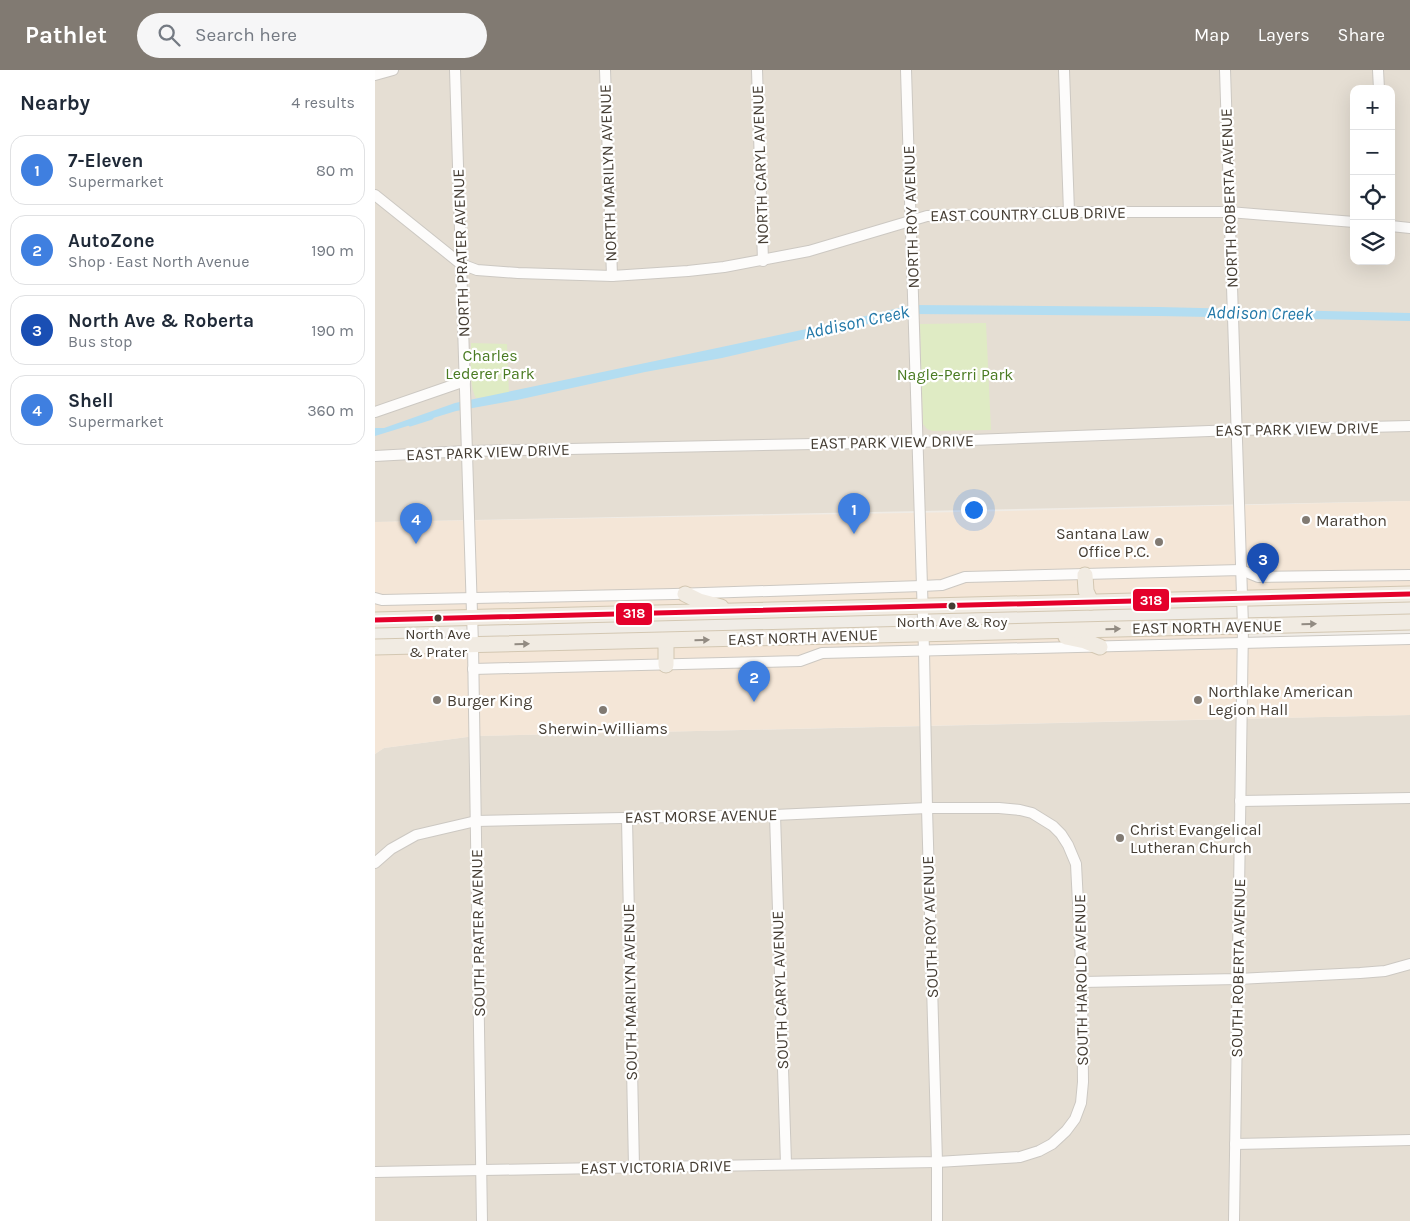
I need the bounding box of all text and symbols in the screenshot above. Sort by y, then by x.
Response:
search box [137,13,487,58]
text: Pathlet [25,21,107,49]
icon: search [155,21,183,49]
text: Search here [195,24,297,46]
text: Map [1194,24,1230,46]
text: Layers [1258,24,1310,46]
text: Share [1338,24,1385,46]
street label: NORTH MARILYN AVENUE [595,84,621,262]
street label: NORTH CARYL AVENUE [748,85,772,245]
map controls [1350,85,1395,265]
button: + [1350,85,1395,130]
text: Nearby [20,91,90,115]
text: 4 results [291,93,355,112]
street label: NORTH ROBERTA AVENUE [1216,108,1242,288]
button: − [1350,130,1395,175]
street label: NORTH ROY AVENUE [899,145,923,289]
text: 7-Eleven [68,150,143,172]
text: 1 [34,161,40,180]
text: 80 m [316,161,354,180]
street label: NORTH PRATER AVENUE [449,168,473,338]
text: Supermarket [68,172,164,191]
button: locate [1350,175,1395,220]
street label: EAST COUNTRY CLUB DRIVE [930,203,1126,225]
button: layers [1350,220,1395,265]
text: AutoZone [68,230,155,252]
text: 2 [32,241,42,260]
text: 190 m [311,241,354,260]
text: Shop · East North Avenue [68,252,250,271]
water label: Addison Creek [803,300,912,344]
water label: Addison Creek [1207,301,1314,325]
text: North Ave & Roberta [68,310,254,332]
text: 3 [32,321,42,340]
text: 190 m [311,321,354,340]
text: Bus stop [68,332,132,351]
park label: Charles Lederer Park [445,346,535,383]
park label: Nagle-Perri Park [897,365,1013,384]
text: Shell [68,390,114,412]
text: 4 [32,401,42,420]
text: 360 m [307,401,354,420]
text: Supermarket [68,412,164,431]
street label: EAST PARK VIEW DRIVE [1215,418,1379,440]
street label: EAST PARK VIEW DRIVE [810,431,974,453]
street label: EAST PARK VIEW DRIVE [406,440,570,464]
pin: 1 [838,493,870,534]
your location [961,497,987,523]
pin: 4 [400,503,432,544]
place label: Marathon [1316,511,1387,530]
marker: Marathon [1300,514,1312,526]
place label: Santana Law Office P.C. [1056,524,1149,561]
marker: Santana Law Office P.C. [1153,536,1165,548]
pin: 3 [1247,543,1279,584]
line badge: 318 [1132,588,1170,612]
text: 318 [1140,592,1162,609]
marker: North Ave & Roy [947,601,957,611]
line badge: 318 [615,602,653,626]
text: 318 [623,605,645,622]
marker: North Ave & Prater [433,613,443,623]
place label: North Ave & Roy [897,613,1007,631]
street label: EAST NORTH AVENUE [1132,616,1282,638]
one-way arrow [1301,620,1317,628]
place label: North Ave & Prater [405,625,471,661]
street label: EAST NORTH AVENUE [728,625,878,649]
one-way arrow [1105,625,1121,633]
one-way arrow [694,636,710,644]
one-way arrow [514,640,530,648]
pin: 2 [738,661,770,702]
place label: Northlake American Legion Hall [1208,682,1353,719]
place label: Burger King [447,691,532,710]
marker: Burger King [431,694,443,706]
marker: Northlake American Legion Hall [1192,694,1204,706]
marker: Sherwin-Williams [597,704,609,716]
place label: Sherwin-Williams [538,719,668,738]
street label: EAST MORSE AVENUE [624,805,778,827]
place label: Christ Evangelical Lutheran Church [1130,820,1262,857]
marker: Christ Evangelical Lutheran Church [1114,832,1126,844]
street label: SOUTH PRATER AVENUE [467,849,489,1017]
street label: SOUTH ROY AVENUE [918,855,942,999]
street label: SOUTH ROBERTA AVENUE [1227,878,1249,1058]
street label: SOUTH HAROLD AVENUE [1070,894,1092,1066]
street label: SOUTH MARILYN AVENUE [619,903,641,1081]
street label: SOUTH CARYL AVENUE [768,910,792,1070]
street label: EAST VICTORIA DRIVE [580,1156,732,1178]

